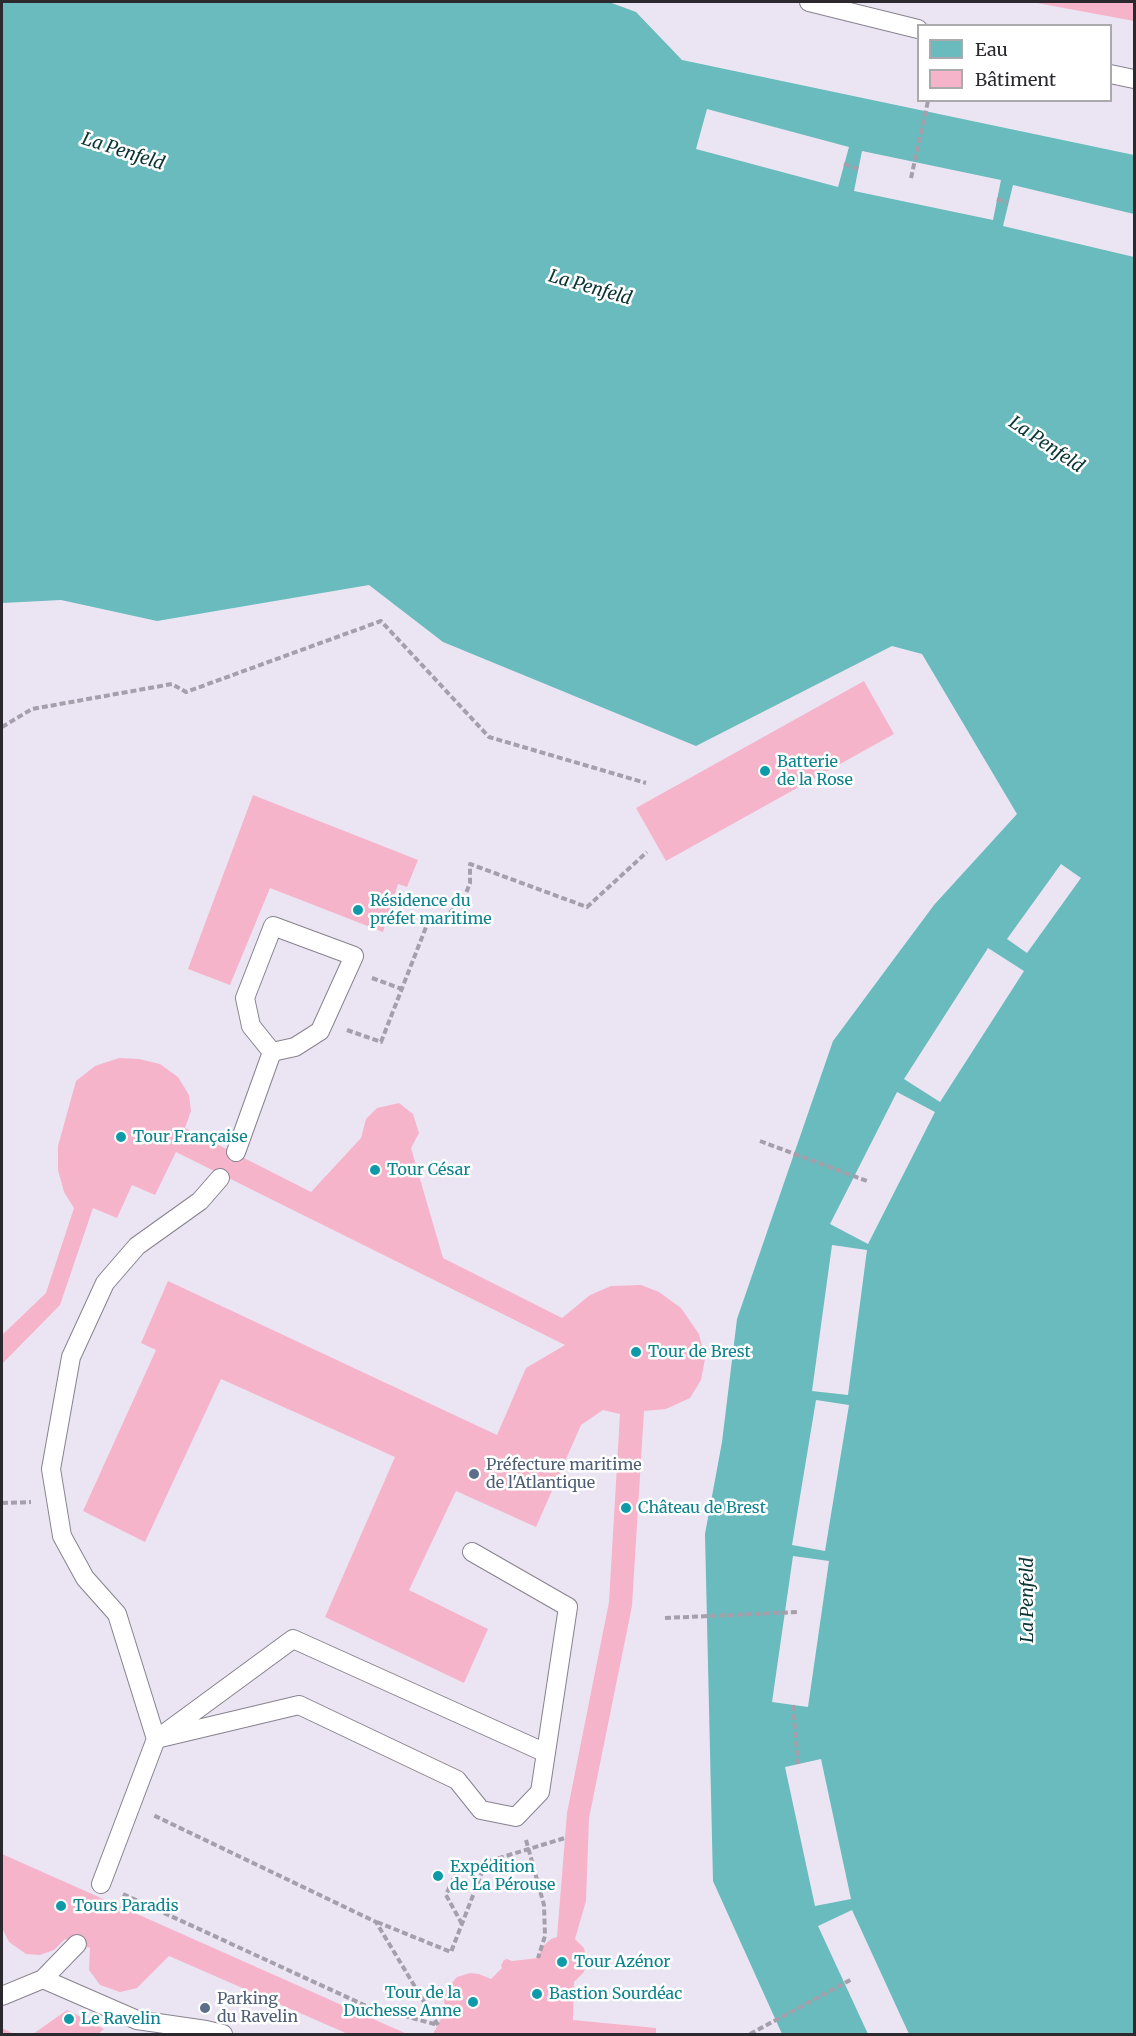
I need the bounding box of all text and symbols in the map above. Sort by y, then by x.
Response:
legend [917,24,1112,102]
text: Eau [975,38,1008,61]
text: Bâtiment [975,68,1056,91]
water label: La Penfeld [79,129,167,175]
water label: La Penfeld [546,266,634,310]
water label: La Penfeld [1005,412,1087,478]
place label: Batterie de la Rose [777,752,853,790]
marker: Batterie de la Rose [758,764,772,778]
place label: Résidence du préfet maritime [370,891,492,929]
marker: Résidence du préfet maritime [351,903,365,917]
place label: Tour Française [133,1127,248,1147]
marker: Tour Française [114,1130,128,1144]
place label: Tour César [387,1160,470,1180]
marker: Tour César [368,1163,382,1177]
place label: Tour de Brest [648,1342,751,1362]
marker: Tour de Brest [629,1345,643,1359]
place label: Préfecture maritime de l'Atlantique [486,1455,642,1493]
marker: Préfecture maritime de l'Atlantique [467,1467,481,1481]
place label: Château de Brest [638,1498,766,1518]
marker: Château de Brest [619,1501,633,1515]
water label: La Penfeld [1017,1557,1039,1643]
place label: Expédition de La Pérouse [450,1857,555,1895]
marker: Expédition de La Pérouse [431,1869,445,1883]
place label: Tours Paradis [73,1896,179,1916]
marker: Tours Paradis [54,1899,68,1913]
place label: Tour Azénor [574,1952,670,1972]
marker: Tour Azénor [555,1955,569,1969]
place label: Tour de la Duchesse Anne [343,1983,461,2021]
place label: Bastion Sourdéac [549,1984,682,2004]
marker: Bastion Sourdéac [530,1987,544,2001]
place label: Parking du Ravelin [217,1989,298,2027]
marker: Tour de la Duchesse Anne [466,1995,480,2009]
marker: Parking du Ravelin [198,2001,212,2015]
place label: Le Ravelin [81,2009,161,2029]
marker: Le Ravelin [62,2012,76,2026]

